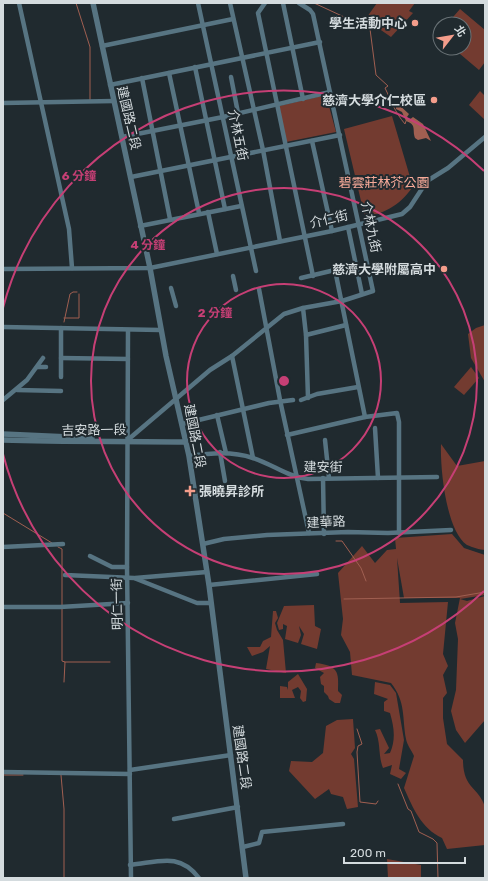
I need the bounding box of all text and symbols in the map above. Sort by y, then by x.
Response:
place label: 學生活動中心 [329,16,407,31]
north arrow [432,16,472,56]
marker: 學生活動中心 [410,18,420,28]
text: 北 [452,23,469,39]
street label: 建國路二段 [114,85,144,151]
place label: 慈濟大學介仁校區 [322,93,426,108]
marker: 慈濟大學介仁校區 [429,95,439,105]
street label: 介林五街 [225,108,251,162]
text: 6 分鐘 [62,169,96,183]
park label: 碧雲莊林芥公園 [338,175,430,190]
street label: 介林九街 [358,200,384,254]
street label: 介仁街 [308,207,350,231]
text: 4 分鐘 [131,238,165,252]
place label: 慈濟大學附屬高中 [332,262,436,277]
marker: 慈濟大學附屬高中 [439,264,449,274]
text: 2 分鐘 [198,306,232,320]
centre of rings [277,374,291,388]
street label: 建國路二段 [181,403,209,469]
street label: 吉安路一段 [61,422,127,438]
street label: 建安街 [303,459,343,475]
place label: 張曉昇診所 [199,484,264,499]
marker: 張曉昇診所 [184,485,196,497]
street label: 建華路 [306,513,346,531]
street label: 明仁一街 [109,578,125,630]
street label: 建國路二段 [230,724,254,790]
scale bar [344,839,465,865]
text: 200 m [350,846,386,860]

